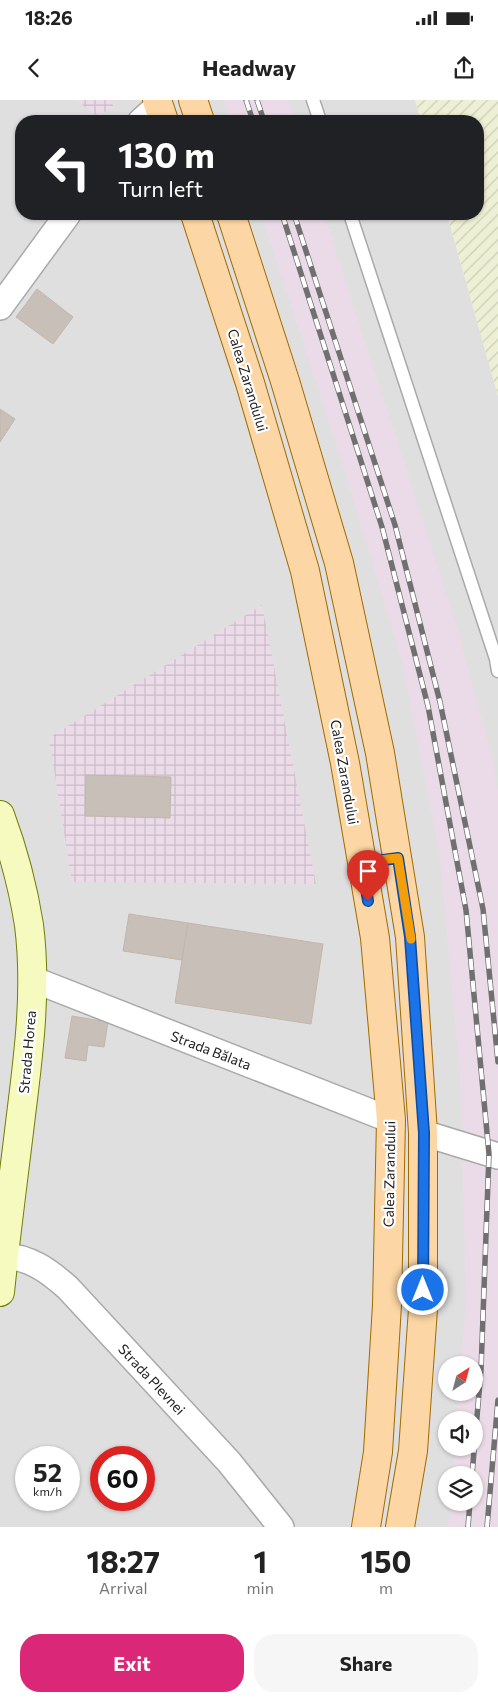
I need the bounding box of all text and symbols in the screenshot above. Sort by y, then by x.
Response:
text: 18:26 [25,6,73,29]
icon: back [20,54,48,82]
text: Headway [202,54,296,81]
icon: share [450,54,478,82]
text: 130 m [118,132,215,175]
icon: left [35,135,100,200]
text: Turn left [118,175,203,202]
street label: Calea Zarandului [224,327,272,433]
street label: Calea Zarandului [327,718,363,826]
pin [347,850,389,901]
icon: arrive [354,857,382,885]
street label: Strada Horea [15,1010,39,1094]
street label: Strada Bălata [168,1027,254,1073]
street label: Calea Zarandului [380,1121,398,1227]
position arrow [396,1263,448,1315]
street label: Strada Plevnei [115,1340,189,1418]
north arrow [438,1356,482,1401]
map controls [438,1356,483,1511]
button: sound [438,1411,483,1456]
speed limit sign: 60 [90,1446,155,1511]
text: 52 [33,1457,62,1487]
button: layers [438,1466,483,1511]
text: km/h [33,1484,62,1498]
text: 18:27 [87,1542,160,1579]
text: 1 [253,1542,267,1579]
text: 150 [360,1542,411,1579]
text: Arrival [99,1578,147,1597]
text: min [247,1578,274,1597]
text: m [379,1578,393,1597]
button: Exit [20,1634,244,1692]
button: Share [254,1634,478,1692]

